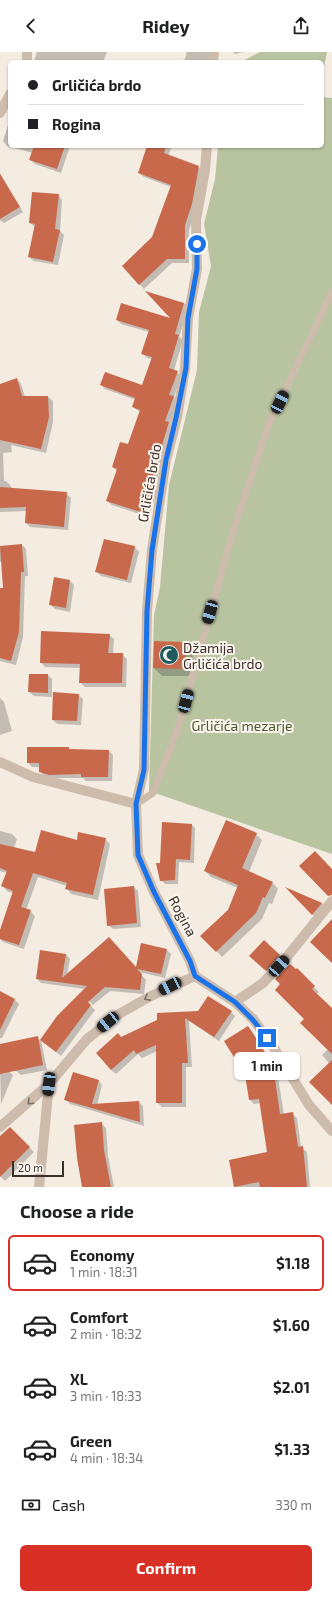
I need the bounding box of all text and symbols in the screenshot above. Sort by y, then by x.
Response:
icon: back [20,15,42,37]
text: Ridey [142,15,190,37]
icon: share [290,15,312,37]
text: Grličića brdo [52,76,141,94]
text: Rogina [52,115,101,133]
route start [188,235,206,253]
car [269,389,291,415]
street label: Grličića brdo [134,442,164,524]
car [201,599,219,625]
place label: Džamija Grličića brdo [183,639,262,672]
mosque icon: Džamija Grličića brdo [158,644,180,666]
car [177,688,195,714]
park label: Grličića mezarje [191,717,293,734]
street label: Rogina [165,893,201,939]
car [267,953,291,979]
car [157,975,183,997]
one-way arrow [144,993,151,1000]
car [95,1010,121,1034]
route end [258,1029,276,1047]
callout: 1 min [234,1052,300,1080]
text: 1 min [251,1058,283,1074]
car [42,1071,56,1097]
one-way arrow [27,1097,35,1104]
scale bar [12,1159,64,1178]
text: 20 m [18,1161,43,1174]
text: Choose a ride [20,1200,134,1222]
icon: car [22,1245,58,1281]
text: Economy [70,1246,135,1264]
text: $1.18 [276,1254,310,1272]
text: 1 min · 18:31 [70,1264,138,1280]
icon: car [22,1307,58,1343]
text: Comfort [70,1308,128,1326]
text: $1.60 [273,1316,310,1334]
text: 2 min · 18:32 [70,1326,142,1342]
icon: car [22,1369,58,1405]
text: XL [70,1370,88,1388]
text: $2.01 [273,1378,310,1396]
text: 3 min · 18:33 [70,1388,142,1404]
icon: car [22,1431,58,1467]
text: Green [70,1432,112,1450]
text: $1.33 [274,1440,310,1458]
text: 4 min · 18:34 [70,1450,143,1466]
icon: cash [20,1494,42,1516]
text: Cash [52,1496,85,1514]
text: 330 m [275,1497,312,1513]
button: Confirm [20,1545,312,1591]

